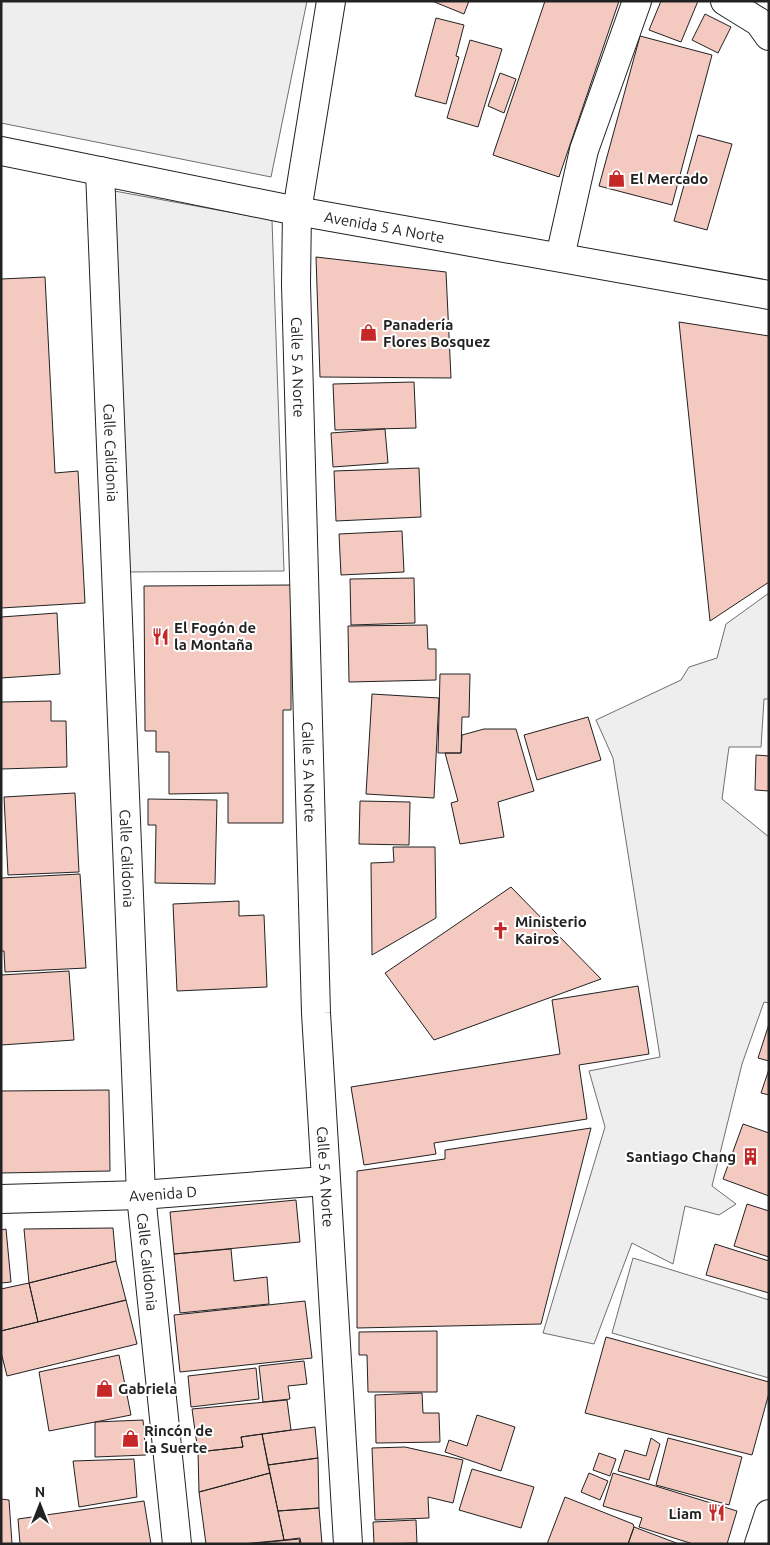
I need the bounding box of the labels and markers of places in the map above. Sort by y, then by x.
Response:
shop icon: El Mercado [606,168,626,188]
place label: El Mercado [630,170,708,187]
place label: Panadería Flores Bosquez [383,316,490,350]
shop icon: Panadería Flores Bosquez [359,323,379,343]
place label: El Fogón de la Montaña [174,619,256,653]
restaurant icon: El Fogón de la Montaña [150,626,170,646]
place label: Ministerio Kairos [515,913,587,947]
church icon: Ministerio Kairos [491,920,511,940]
building icon: Santiago Chang [740,1146,760,1166]
place label: Santiago Chang [626,1148,736,1165]
shop icon: Gabriela [94,1378,114,1398]
place label: Gabriela [118,1380,177,1397]
place label: Rincón de la Suerte [144,1422,213,1456]
shop icon: Rincón de la Suerte [120,1429,140,1449]
restaurant icon: Liam [706,1503,726,1523]
place label: Liam [669,1505,702,1522]

